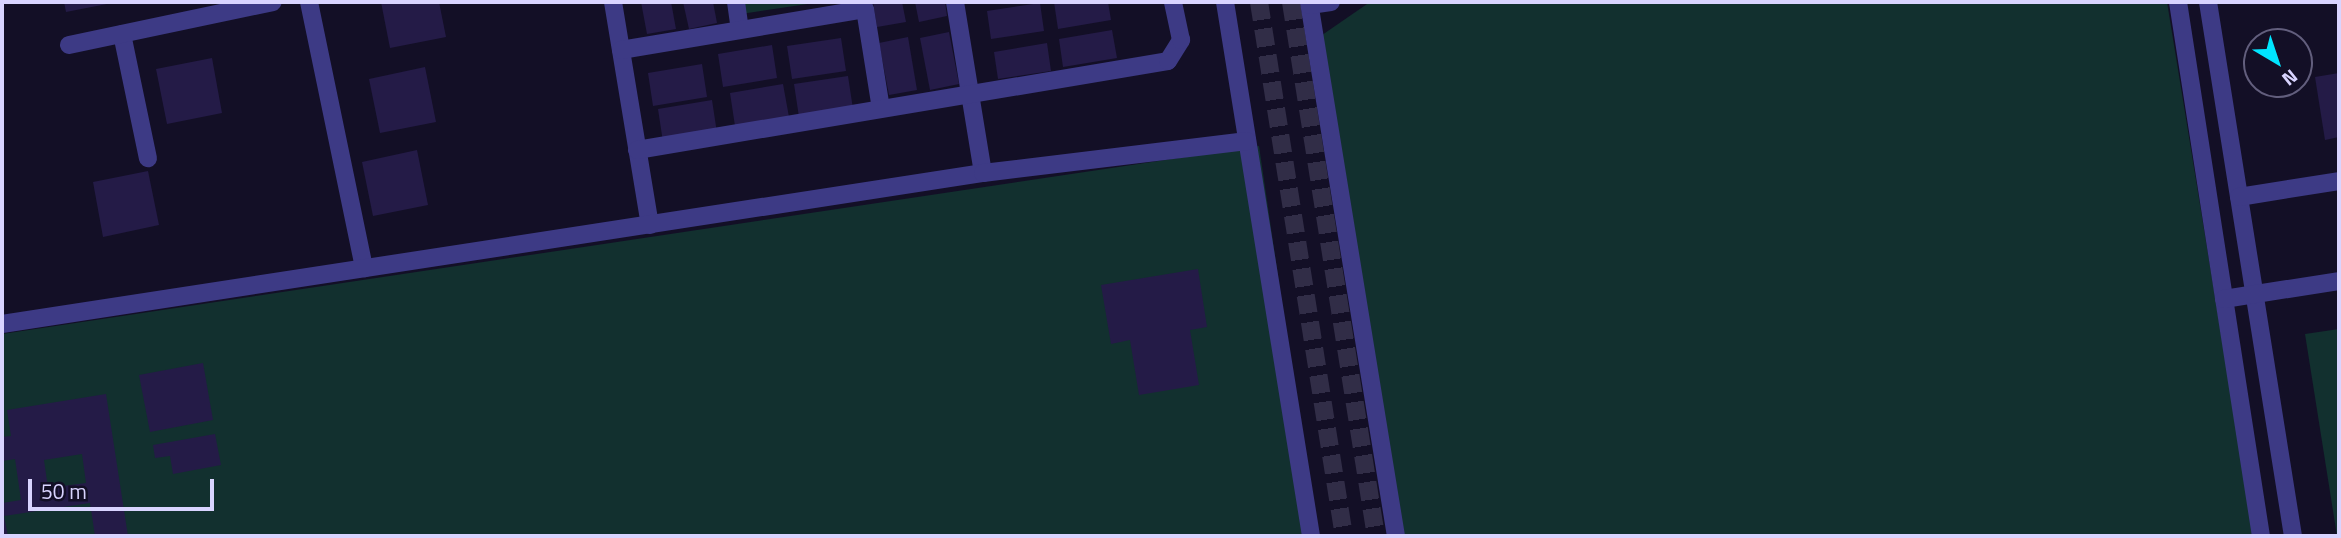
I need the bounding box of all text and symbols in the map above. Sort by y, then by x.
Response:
north arrow [2243,28,2313,98]
text: N [2276,63,2305,94]
scale bar [32,464,217,508]
text: 50 m [41,475,87,507]

